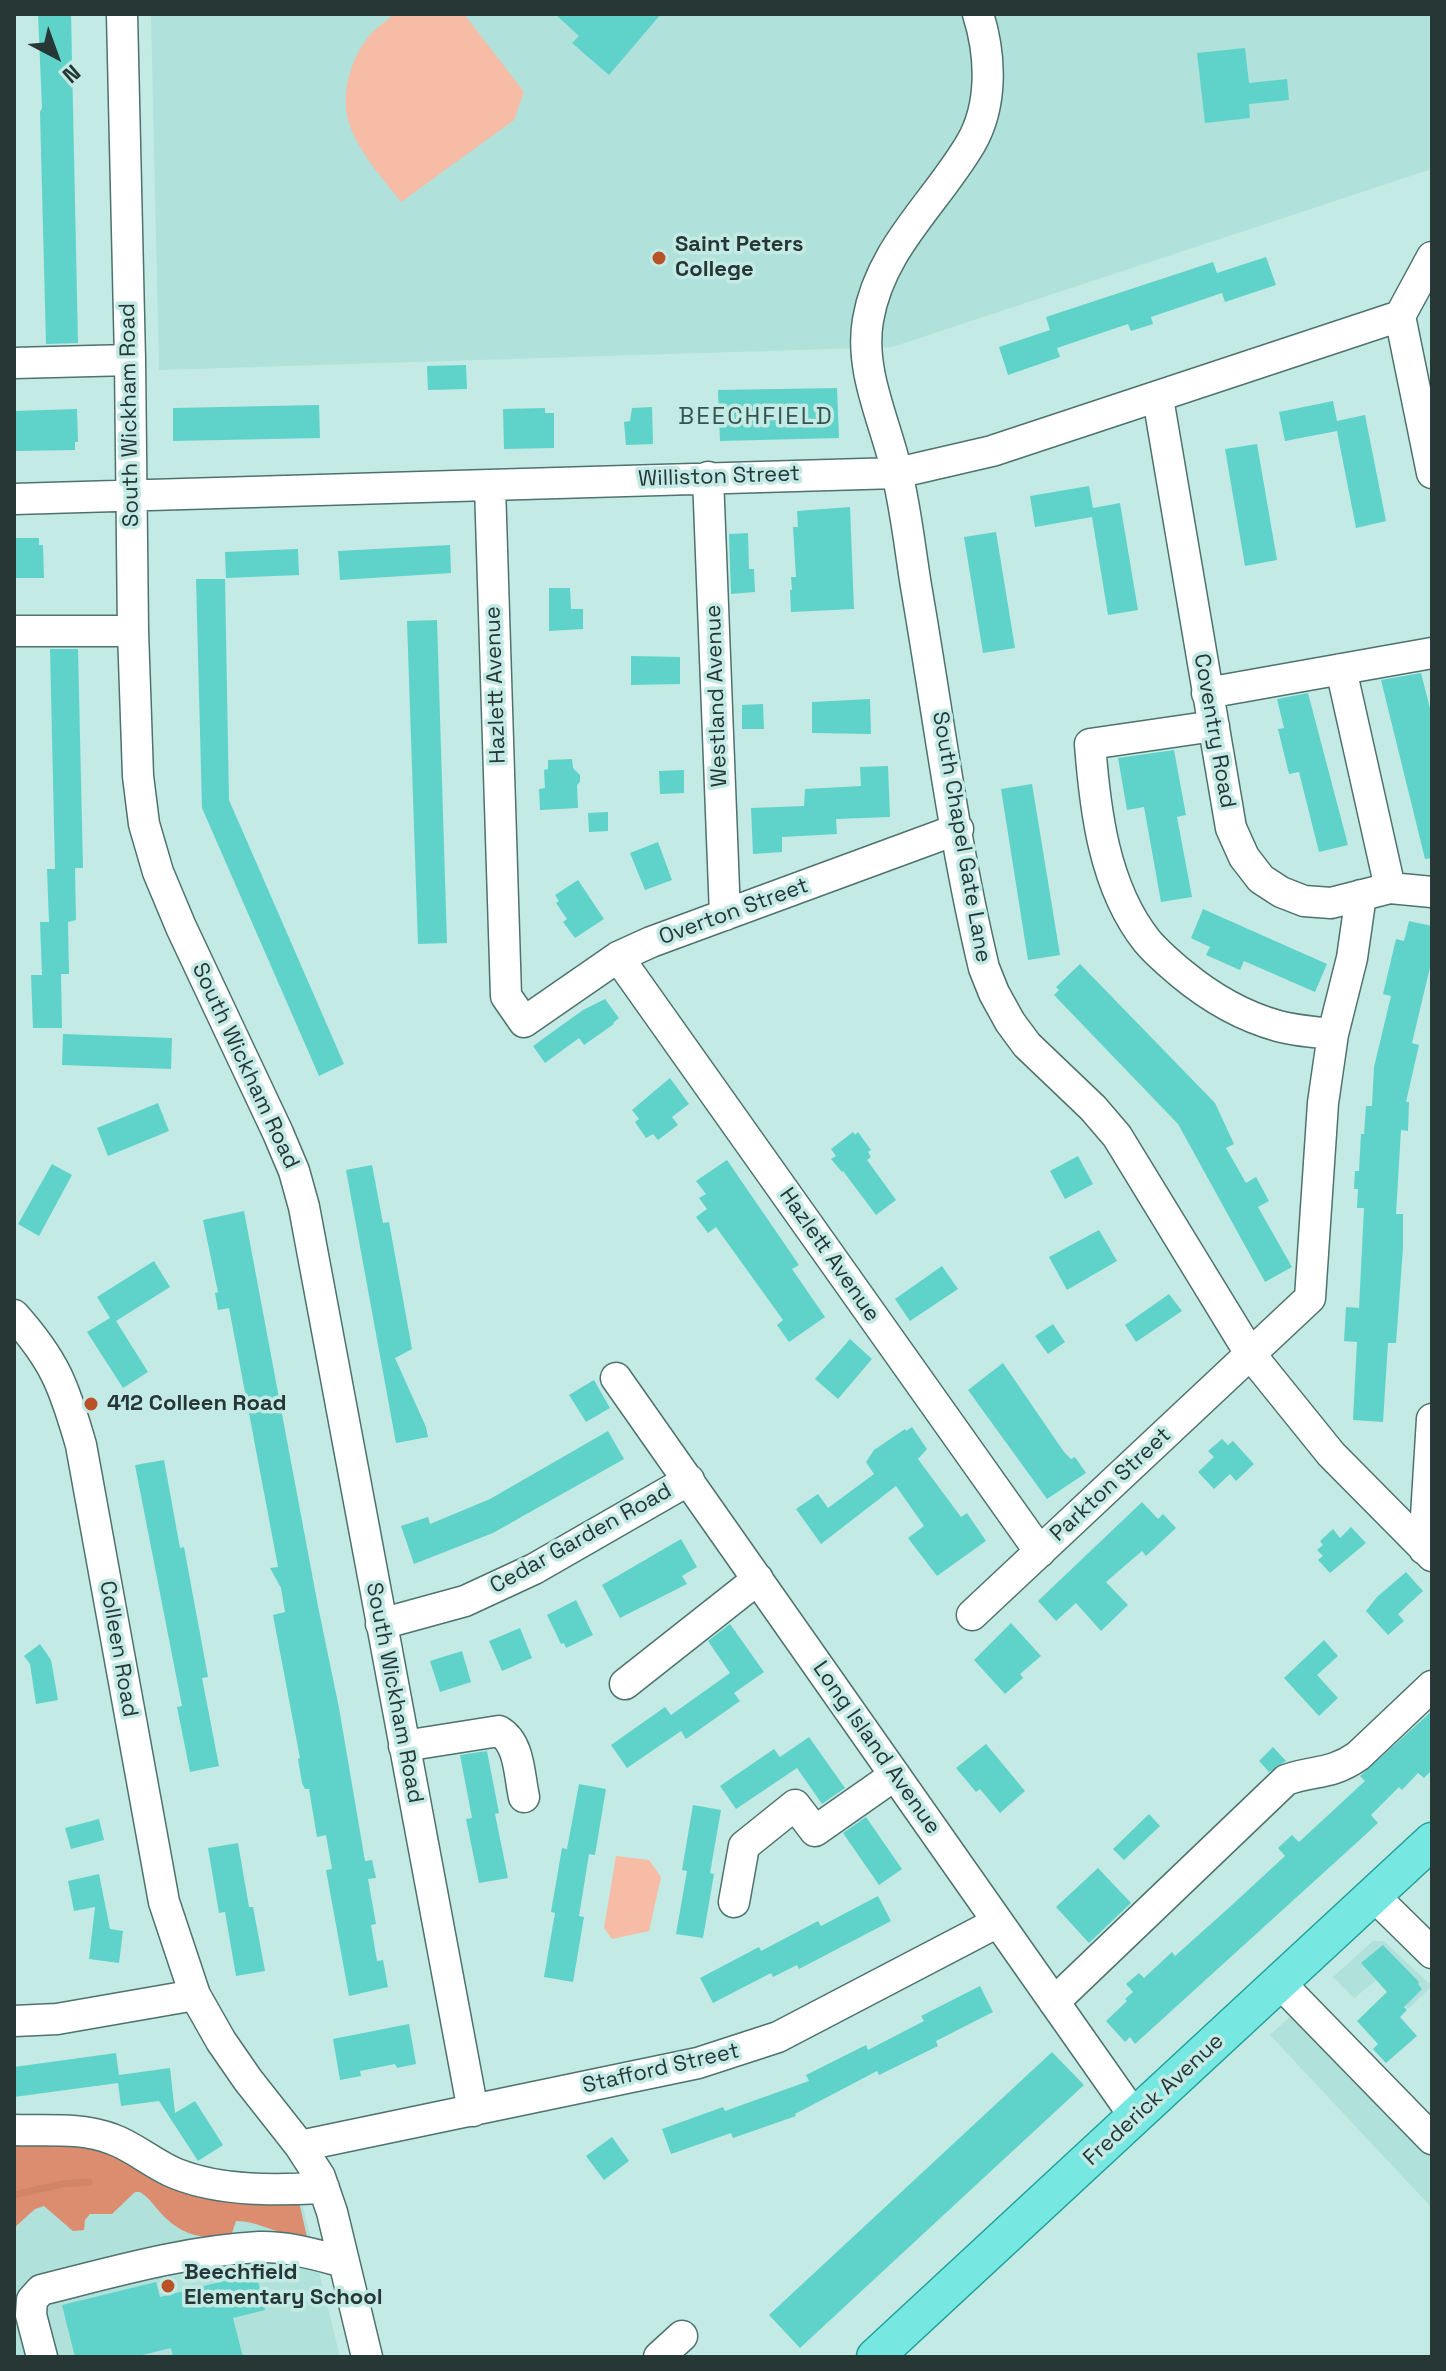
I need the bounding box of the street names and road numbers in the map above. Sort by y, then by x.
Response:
street label: South Wickham Road [115,303,145,527]
street label: Williston Street [638,461,800,493]
street label: Westland Avenue [701,604,733,788]
street label: Hazlett Avenue [480,606,512,764]
street label: Coventry Road [1187,652,1241,810]
street label: South Chapel Gate Lane [926,709,996,965]
street label: Overton Street [656,873,812,951]
street label: South Wickham Road [186,959,304,1173]
street label: Hazlett Avenue [773,1183,885,1327]
street label: Parkton Street [1045,1422,1177,1548]
street label: Cedar Garden Road [486,1478,676,1600]
street label: Colleen Road [93,1579,143,1719]
street label: South Wickham Road [360,1580,428,1806]
street label: Long Island Avenue [806,1657,946,1839]
street label: Frederick Avenue [1078,2028,1230,2172]
street label: Stafford Street [580,2038,742,2100]

